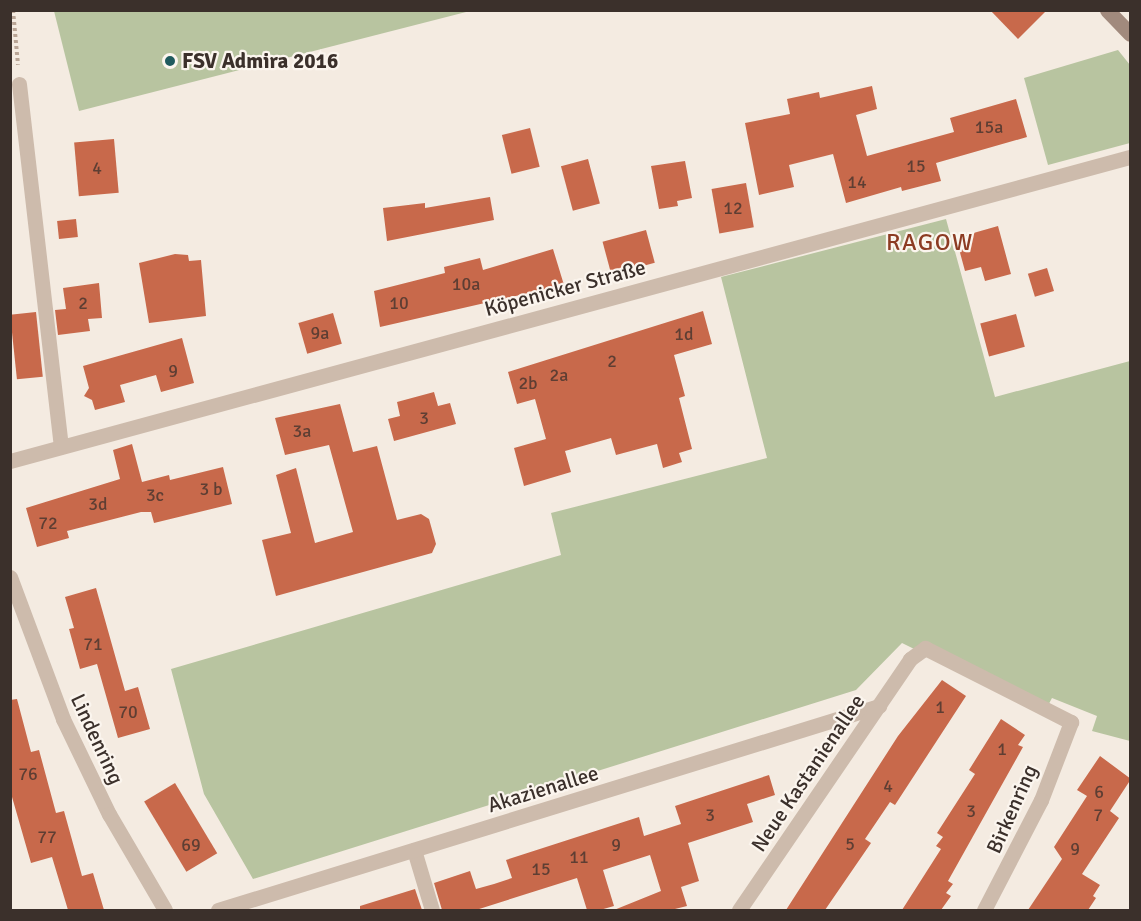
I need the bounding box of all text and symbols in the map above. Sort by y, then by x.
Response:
place label: FSV Admira 2016 [182,48,338,74]
marker: FSV Admira 2016 [163,54,177,68]
house number: 15a [975,116,1003,138]
house number: 15 [906,155,926,177]
house number: 4 [92,157,102,179]
house number: 14 [847,171,867,193]
house number: 12 [723,197,743,219]
district label: RAGOW [886,229,974,257]
street label: Köpenicker Straße [482,254,648,322]
house number: 10a [452,273,480,295]
house number: 2 [78,292,88,314]
house number: 10 [389,292,409,314]
house number: 9a [311,322,329,344]
house number: 1d [674,323,694,345]
house number: 2 [607,350,617,372]
house number: 9 [168,360,178,382]
house number: 2a [550,364,568,386]
house number: 2b [518,372,538,394]
house number: 3 [419,407,429,429]
house number: 3a [293,420,311,442]
house number: 3 b [199,478,223,500]
house number: 3c [146,484,164,506]
house number: 3d [88,493,108,515]
house number: 72 [38,512,58,534]
house number: 71 [83,633,103,655]
street label: Lindenring [65,690,129,788]
street label: Neue Kastanienallee [746,690,870,856]
house number: 1 [935,696,945,718]
house number: 70 [118,701,138,723]
house number: 1 [997,738,1007,760]
street label: Akazienallee [485,760,601,818]
street label: Birkenring [981,761,1043,857]
house number: 76 [18,763,38,785]
house number: 4 [883,775,893,797]
house number: 6 [1094,781,1104,803]
house number: 3 [966,800,976,822]
house number: 3 [705,804,715,826]
house number: 7 [1093,804,1103,826]
house number: 77 [37,826,57,848]
house number: 5 [845,833,855,855]
house number: 69 [181,834,201,856]
house number: 9 [611,834,621,856]
house number: 9 [1070,838,1080,860]
house number: 11 [569,846,589,868]
house number: 15 [531,858,551,880]

